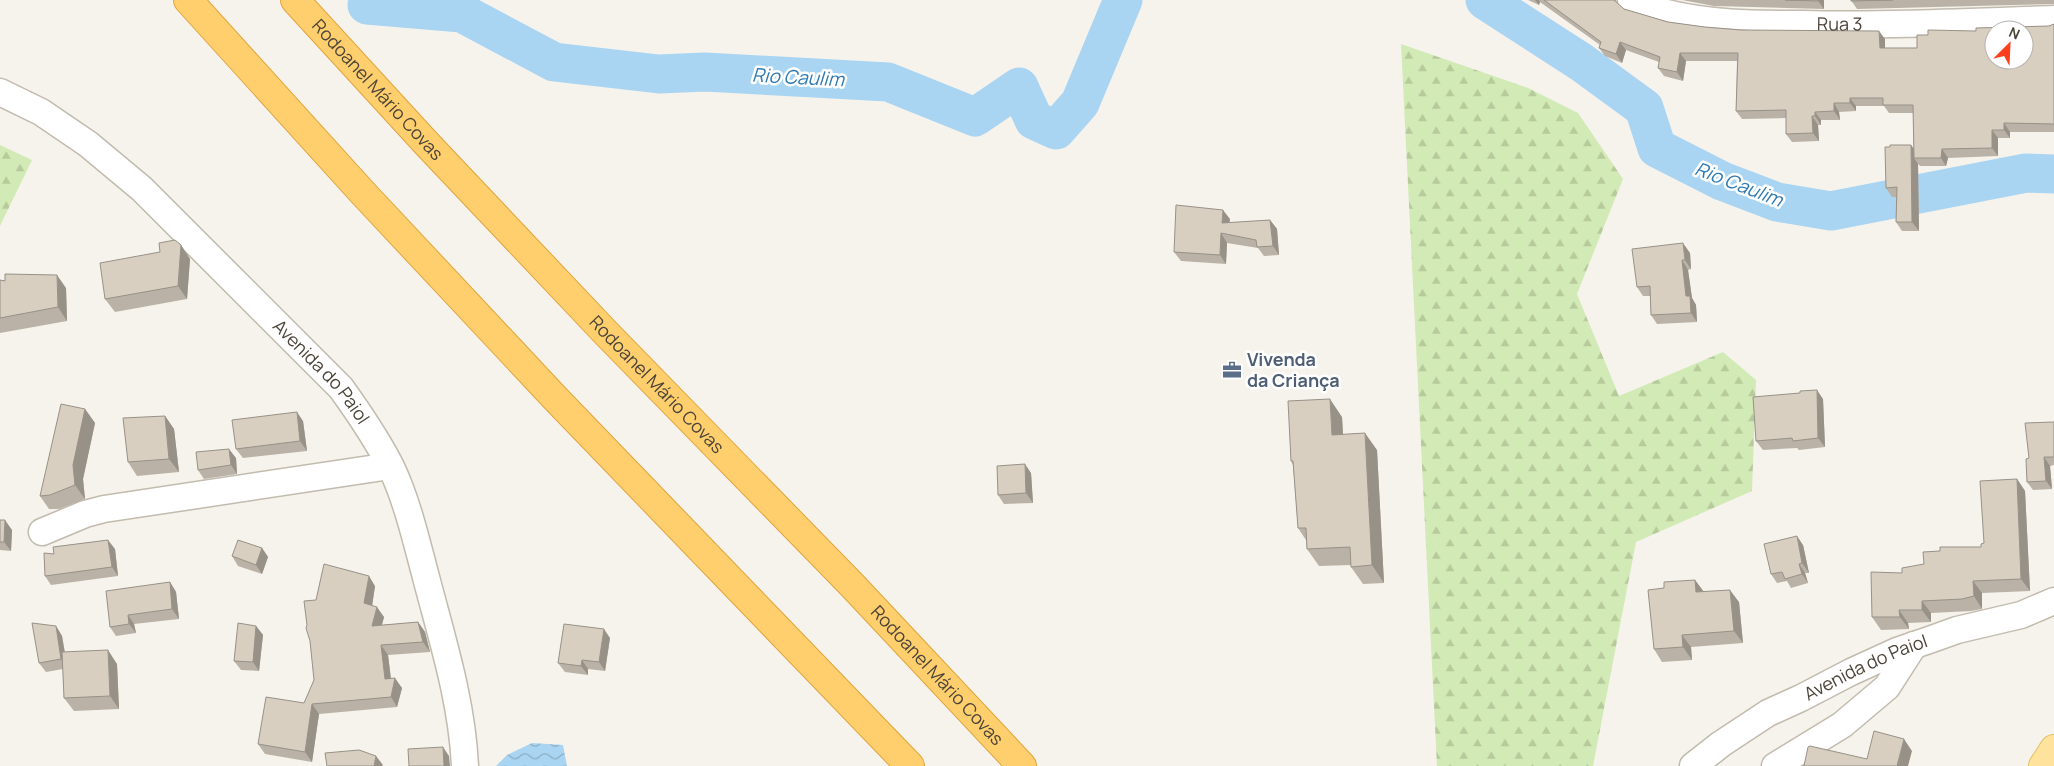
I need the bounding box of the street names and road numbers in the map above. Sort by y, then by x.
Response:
street label: Rua 3 [1817,11,1863,36]
street label: Rodoanel Mário Covas [307,13,449,165]
street label: Rodoanel Mário Covas [585,310,730,458]
street label: Avenida do Paiol [268,314,375,428]
street label: Rodoanel Mário Covas [866,600,1009,750]
street label: Avenida do Paiol [1800,628,1930,705]

